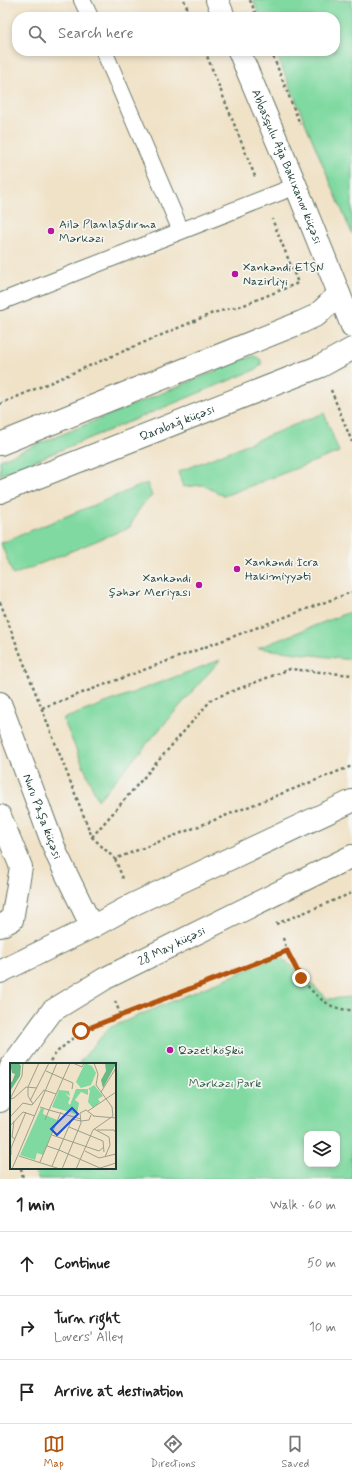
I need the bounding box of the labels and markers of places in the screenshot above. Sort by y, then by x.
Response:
place label: Ailə Planlaşdırma Mərkəzi [59,217,156,247]
marker: Ailə Planlaşdırma Mərkəzi [46,226,56,236]
place label: Xankəndi ETSN Nazirliyi [243,260,324,290]
marker: Xankəndi ETSN Nazirliyi [230,269,240,279]
place label: Xankəndi İcra Hakimiyyəti [245,555,319,585]
marker: Xankəndi İcra Hakimiyyəti [232,564,242,574]
place label: Xankəndi şəhər Meriyası [108,571,191,601]
marker: Xankəndi şəhər Meriyası [194,580,204,590]
place label: Qəzet köşkü [178,1043,244,1059]
marker: Qəzet köşkü [165,1045,175,1055]

